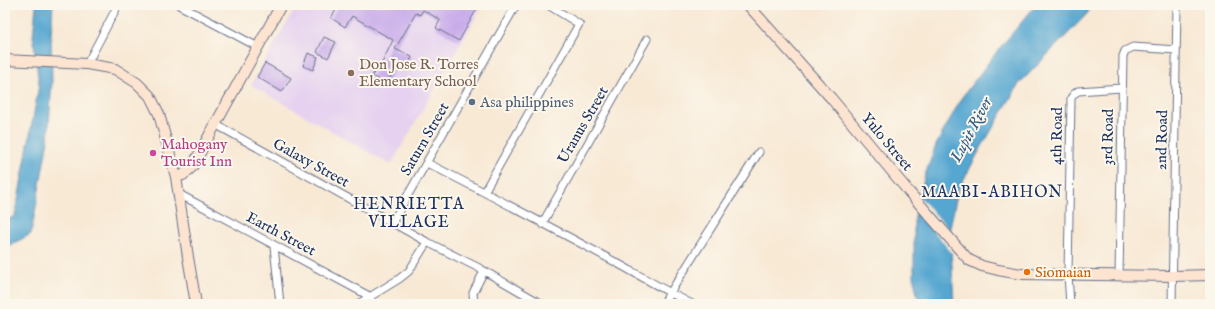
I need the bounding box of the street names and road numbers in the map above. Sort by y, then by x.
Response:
street label: Uranus Street [553,83,613,167]
street label: Saturn Street [396,99,454,179]
street label: 4th Road [1047,106,1067,165]
street label: 3rd Road [1098,108,1118,165]
street label: Yulo Street [857,109,917,175]
street label: 2nd Road [1152,109,1172,170]
street label: Galaxy Street [270,134,352,192]
street label: Earth Street [243,208,319,260]

